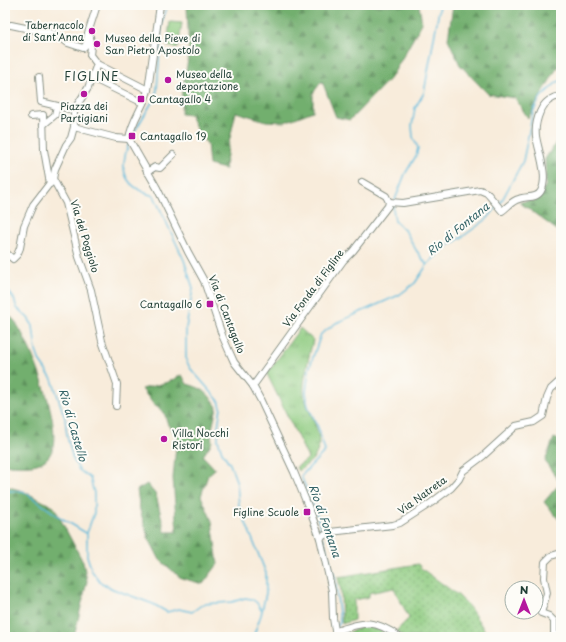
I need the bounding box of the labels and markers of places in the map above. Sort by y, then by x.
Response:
place label: Tabernacolo di Sant'Anna [22,17,85,44]
marker: Tabernacolo di Sant'Anna [87,26,97,36]
place label: Museo della Pieve di San Pietro Apostolo [105,30,200,57]
marker: Museo della Pieve di San Pietro Apostolo [92,39,102,49]
place label: Museo della deportazione [176,66,239,93]
marker: Museo della deportazione [163,75,173,85]
marker: Piazza dei Partigiani [79,89,89,99]
place label: Cantagallo 4 [149,91,212,106]
marker: Cantagallo 4 [136,94,146,104]
place label: Piazza dei Partigiani [60,98,108,125]
place label: Cantagallo 19 [140,128,206,143]
marker: Cantagallo 19 [127,131,137,141]
place label: Cantagallo 6 [140,296,202,311]
marker: Cantagallo 6 [205,299,215,309]
place label: Villa Nocchi Ristori [172,425,229,452]
marker: Villa Nocchi Ristori [159,434,169,444]
place label: Figline Scuole [233,504,299,519]
marker: Figline Scuole [302,507,312,517]

